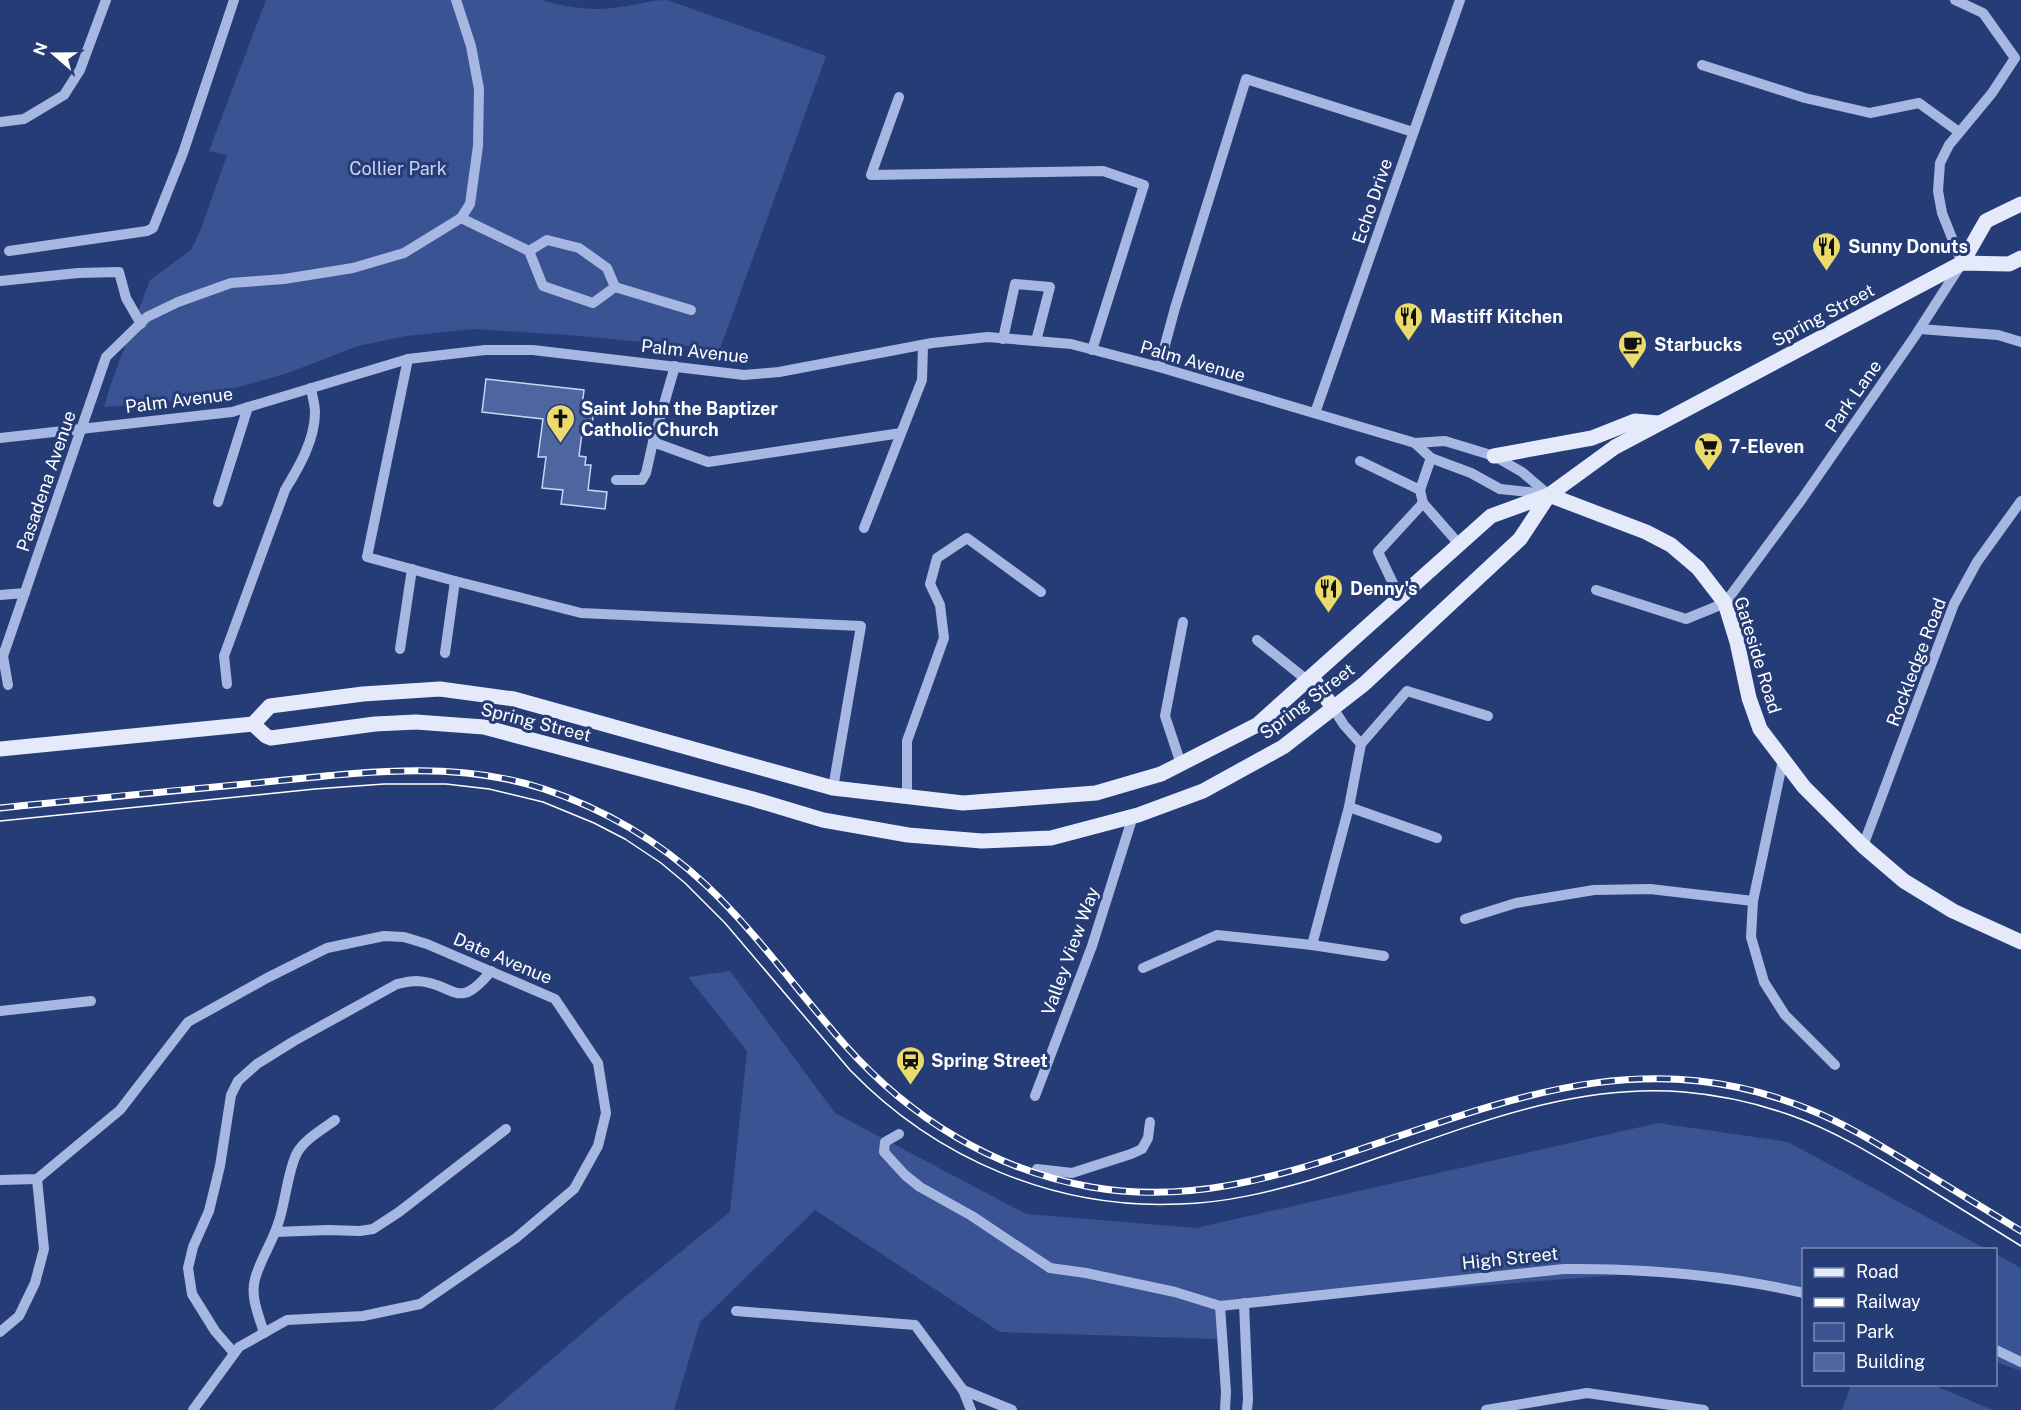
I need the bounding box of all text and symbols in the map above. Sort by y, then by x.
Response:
north arrow [24,24,84,84]
text: N [29,40,51,58]
street label: Echo Drive [1348,156,1396,246]
park label: Collier Park [349,158,447,179]
restaurant icon: Sunny Donuts [1811,230,1843,272]
place label: Sunny Donuts [1848,236,1968,257]
street label: Spring Street [1768,279,1878,351]
restaurant icon: Mastiff Kitchen [1393,300,1425,342]
place label: Mastiff Kitchen [1430,306,1563,327]
cafe icon: Starbucks [1617,328,1649,370]
place label: Starbucks [1654,334,1742,355]
street label: Palm Avenue [640,335,750,367]
street label: Palm Avenue [1138,336,1248,386]
street label: Park Lane [1820,356,1886,436]
street label: Palm Avenue [124,383,234,417]
place label: Saint John the Baptizer Catholic Church [581,398,778,440]
church icon: Saint John the Baptizer Catholic Church [544,402,576,444]
street label: Pasadena Avenue [12,408,80,554]
supermarket icon: 7-Eleven [1692,430,1724,472]
place label: 7-Eleven [1729,436,1804,457]
restaurant icon: Denny's [1313,572,1345,614]
place label: Denny's [1350,578,1418,599]
street label: Gateside Road [1730,594,1786,716]
street label: Rockledge Road [1882,595,1950,729]
street label: Spring Street [1256,659,1358,743]
street label: Spring Street [479,698,593,746]
street label: Valley View Way [1037,883,1103,1018]
street label: Date Avenue [451,928,555,988]
station icon: Spring Street [894,1044,926,1086]
place label: Spring Street [931,1050,1048,1071]
street label: High Street [1461,1243,1559,1273]
legend [1802,1248,1997,1386]
text: Road [1856,1261,1899,1282]
text: Railway [1856,1291,1921,1312]
text: Park [1856,1321,1894,1342]
text: Building [1856,1351,1925,1372]

